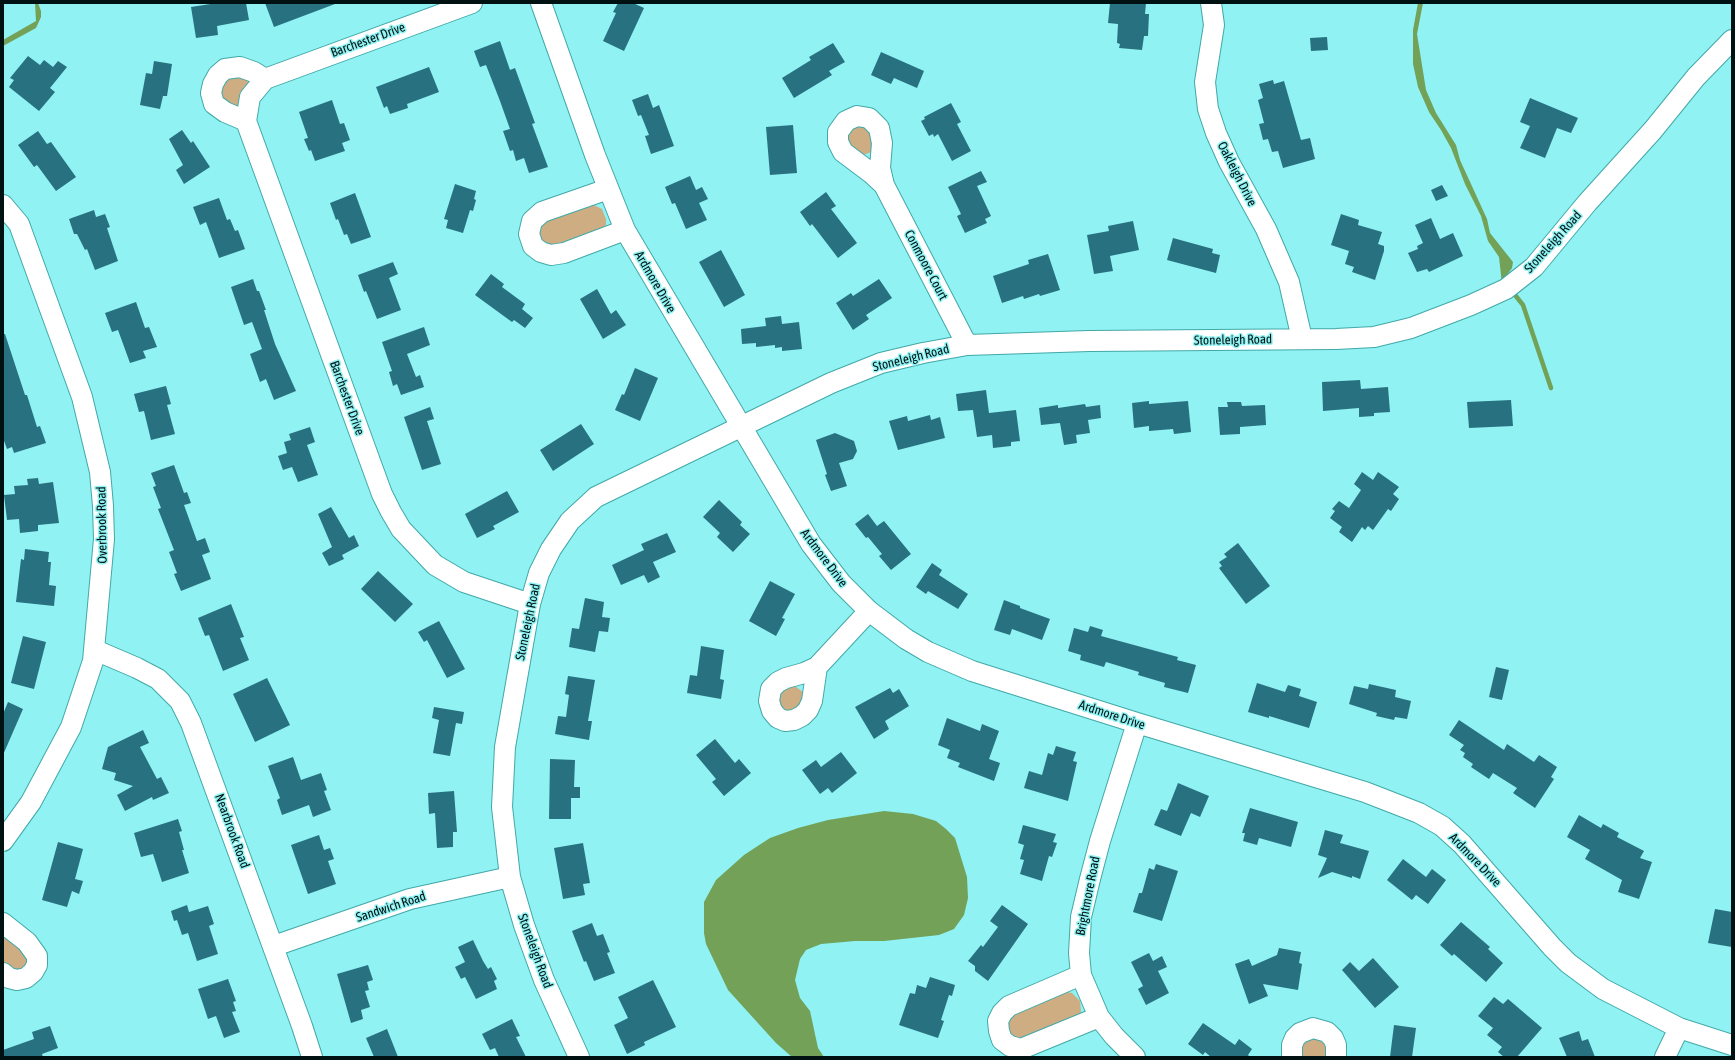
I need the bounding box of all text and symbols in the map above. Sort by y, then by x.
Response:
street label: Barchester Drive [329,19,407,61]
street label: Oakleigh Drive [1214,139,1260,209]
street label: Stoneleigh Road [1521,208,1585,276]
street label: Conmoore Court [901,227,951,303]
street label: Ardmore Drive [631,248,679,316]
street label: Stoneleigh Road [1194,332,1272,348]
street label: Stoneleigh Road [871,341,951,375]
street label: Barchester Drive [326,359,368,437]
street label: Overbrook Road [94,486,110,564]
street label: Ardmore Drive [797,526,851,590]
street label: Stoneleigh Road [512,582,544,662]
street label: Ardmore Drive [1077,697,1147,733]
street label: Nearbrook Road [211,792,253,870]
street label: Ardmore Drive [1446,830,1504,890]
street label: Brightmore Road [1073,855,1103,937]
street label: Sandwich Road [354,888,428,926]
street label: Stoneleigh Road [514,912,556,990]

